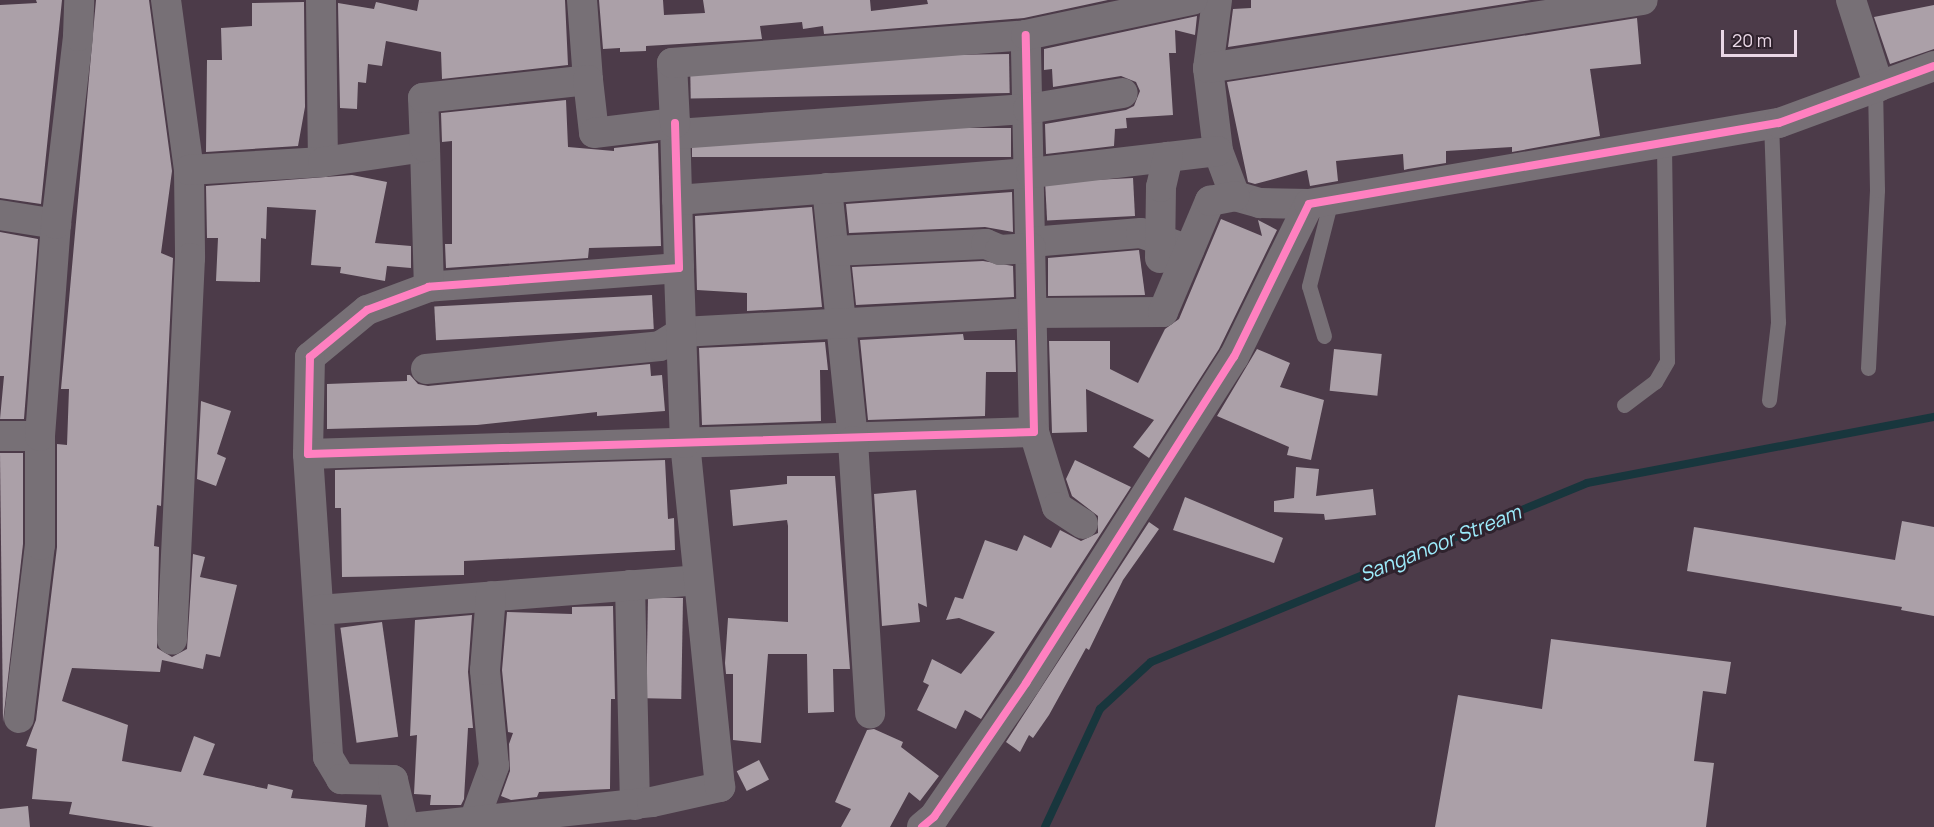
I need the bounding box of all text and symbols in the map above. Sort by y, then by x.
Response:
scale bar [1724,18,1800,56]
text: 20 m [1732,28,1772,52]
water label: Sanganoor Stream [1356,500,1524,586]

